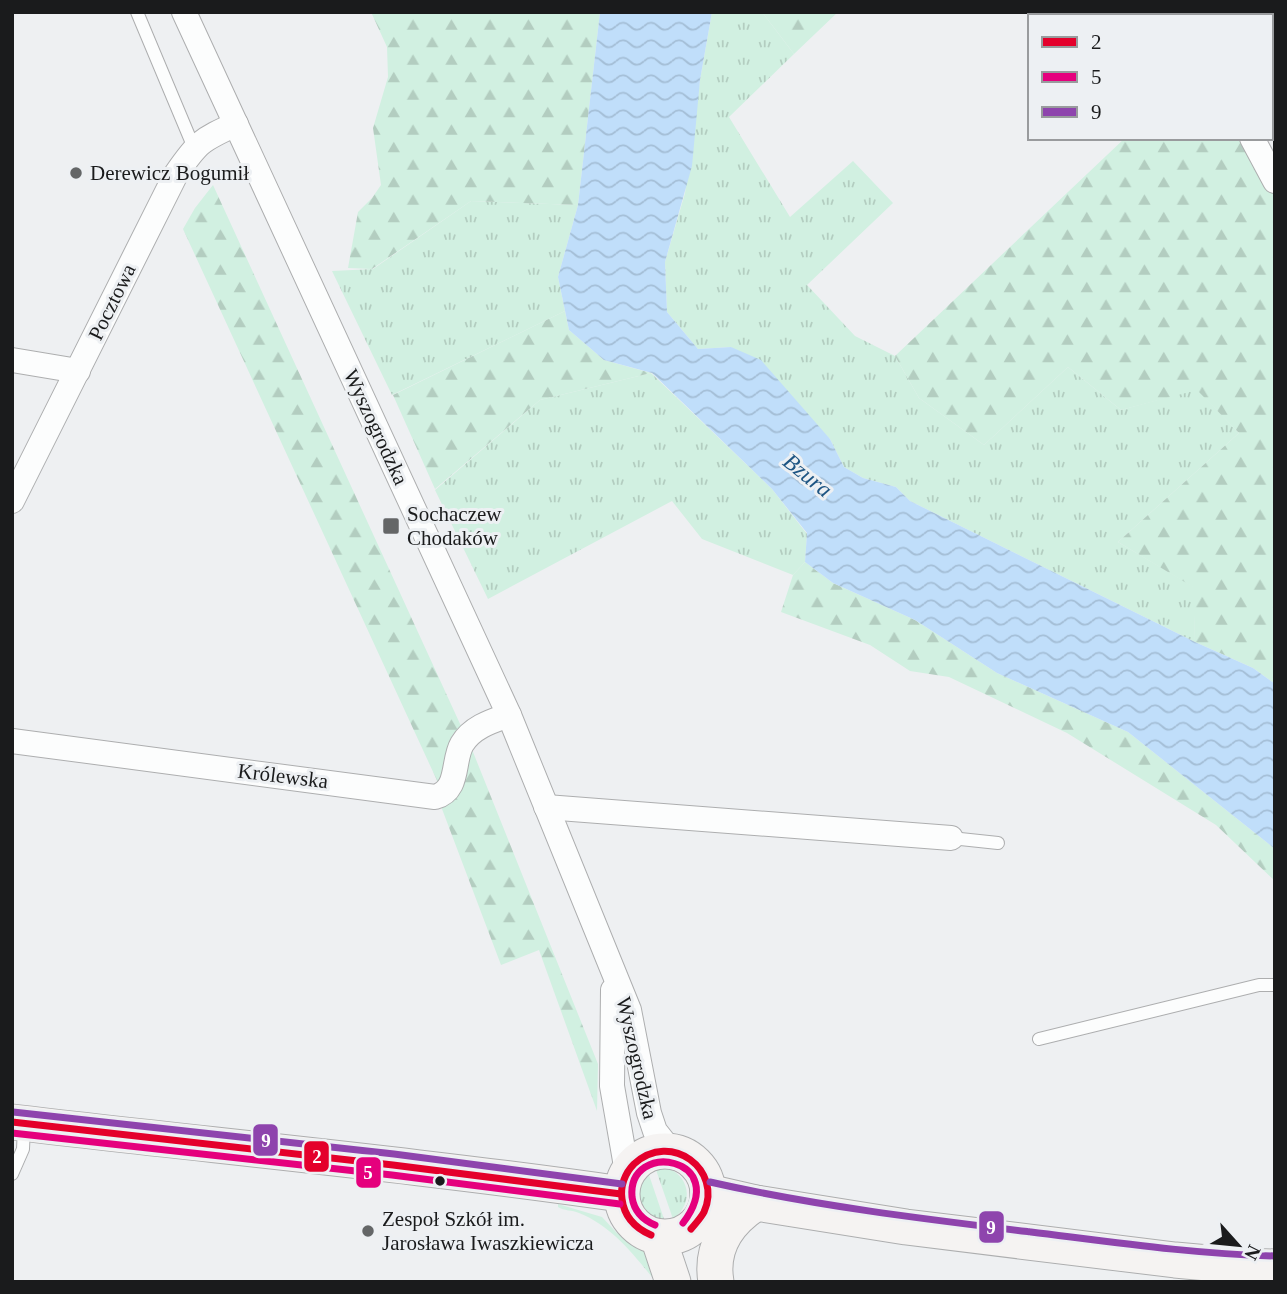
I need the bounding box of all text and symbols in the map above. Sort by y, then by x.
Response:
legend [1028,14,1273,140]
text: 2 [1091,30,1102,54]
text: 5 [1091,65,1102,89]
text: 9 [1091,100,1102,124]
place label: Derewicz Bogumił [90,161,249,185]
marker: Derewicz Bogumił [68,165,84,181]
street label: Pocztowa [83,259,141,344]
street label: Wyszogrodzka [339,365,414,489]
water label: Bzura [778,448,837,502]
place label: Sochaczew Chodaków [407,502,502,550]
marker: Sochaczew Chodaków [381,516,401,536]
street label: Królewska [236,759,330,794]
street label: Wyszogrodzka [611,995,663,1122]
line badge: 9 [252,1123,279,1157]
text: 9 [261,1130,271,1151]
line badge: 2 [303,1140,330,1173]
text: 2 [312,1146,322,1167]
line badge: 5 [355,1156,382,1189]
text: 5 [363,1162,373,1183]
unlabelled marker [433,1174,447,1188]
place label: Zespoł Szkół im. Jarosława Iwaszkiewicza [382,1207,594,1255]
line badge: 9 [978,1210,1005,1244]
north arrow [1203,1210,1273,1280]
text: 9 [986,1217,996,1238]
marker: Zespoł Szkół im. Jarosława Iwaszkiewicza [360,1223,376,1239]
text: N [1240,1242,1265,1264]

